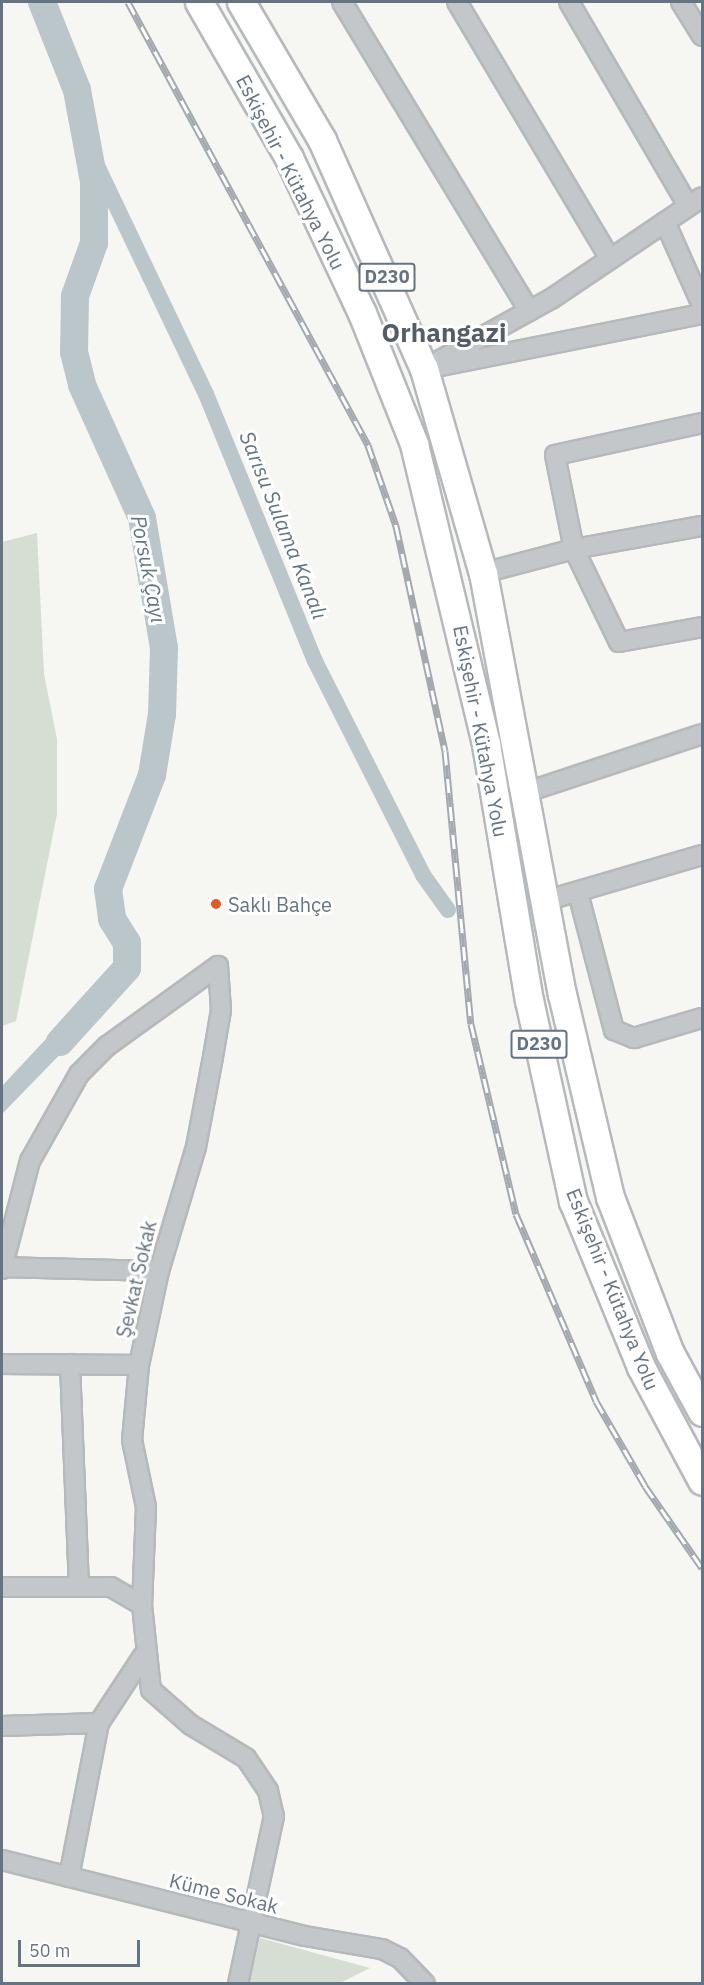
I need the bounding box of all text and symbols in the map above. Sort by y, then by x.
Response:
street label: Eskişehir - Kütahya Yolu [231,71,351,273]
road number: D230 [358,262,416,292]
district label: Orhangazi [382,317,506,349]
water label: Sarısu Sulama Kanalı [235,427,333,623]
water label: Porsuk Çayı [126,513,172,625]
street label: Eskişehir - Kütahya Yolu [449,623,513,839]
place label: Saklı Bahçe [228,892,332,916]
marker: Saklı Bahçe [209,897,223,911]
road number: D230 [510,1029,568,1059]
street label: Eskişehir - Kütahya Yolu [562,1185,664,1393]
street label: Şevkat Sokak [111,1218,161,1340]
street label: Küme Sokak [167,1868,281,1918]
scale bar [21,1928,142,1966]
text: 50 m [29,1939,71,1962]

